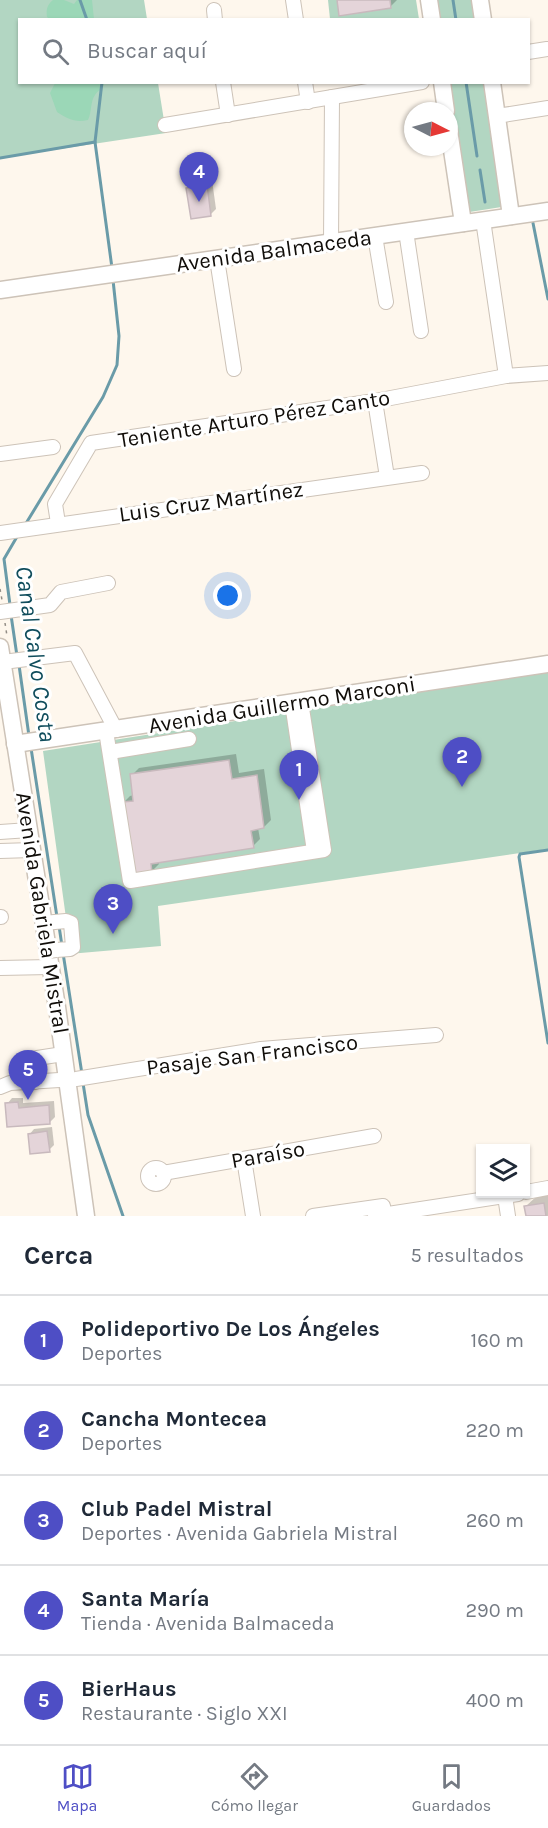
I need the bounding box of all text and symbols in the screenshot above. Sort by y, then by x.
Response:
search box [18,18,530,84]
icon: search [39,35,72,68]
text: Buscar aquí [87,38,207,64]
north arrow [404,102,458,156]
pin: 4 [180,152,218,202]
street label: Avenida Balmaceda [175,224,373,278]
street label: Teniente Arturo Pérez Canto [116,385,392,453]
street label: Luis Cruz Martínez [117,476,305,528]
water label: Canal Calvo Costa [10,564,62,744]
your location [213,581,242,610]
street label: Avenida Guillermo Marconi [147,671,417,739]
pin: 2 [442,738,482,787]
pin: 1 [280,750,318,800]
street label: Avenida Gabriela Mistral [10,790,74,1036]
pin: 3 [94,884,132,934]
street label: Pasaje San Francisco [145,1029,359,1081]
pin: 5 [9,1050,48,1100]
street label: Paraíso [229,1136,307,1174]
map controls [476,1144,530,1198]
button: layers [476,1144,530,1198]
text: Cerca [24,1240,93,1271]
text: 5 resultados [410,1244,524,1267]
text: Polideportivo De Los Ángeles [81,1316,380,1342]
text: 1 [40,1329,47,1352]
text: 160 m [471,1329,524,1352]
text: Deportes [81,1342,163,1365]
text: Cancha Montecea [81,1406,267,1432]
text: 2 [37,1419,50,1442]
text: 220 m [465,1419,524,1442]
text: Deportes [81,1432,163,1455]
text: Club Padel Mistral [81,1496,273,1522]
text: 3 [37,1509,50,1532]
text: 260 m [466,1509,524,1532]
text: Deportes · Avenida Gabriela Mistral [81,1522,398,1545]
text: Santa María [81,1586,210,1612]
text: 4 [38,1599,49,1622]
text: 290 m [465,1599,524,1622]
text: Tienda · Avenida Balmaceda [81,1612,334,1635]
text: BierHaus [81,1676,177,1702]
text: 5 [38,1689,49,1712]
text: 400 m [466,1689,524,1712]
text: Restaurante · Siglo XXI [81,1702,288,1725]
tab: Mapa [57,1760,97,1815]
tab: Cómo llegar [211,1760,298,1815]
tab: Guardados [412,1760,491,1815]

